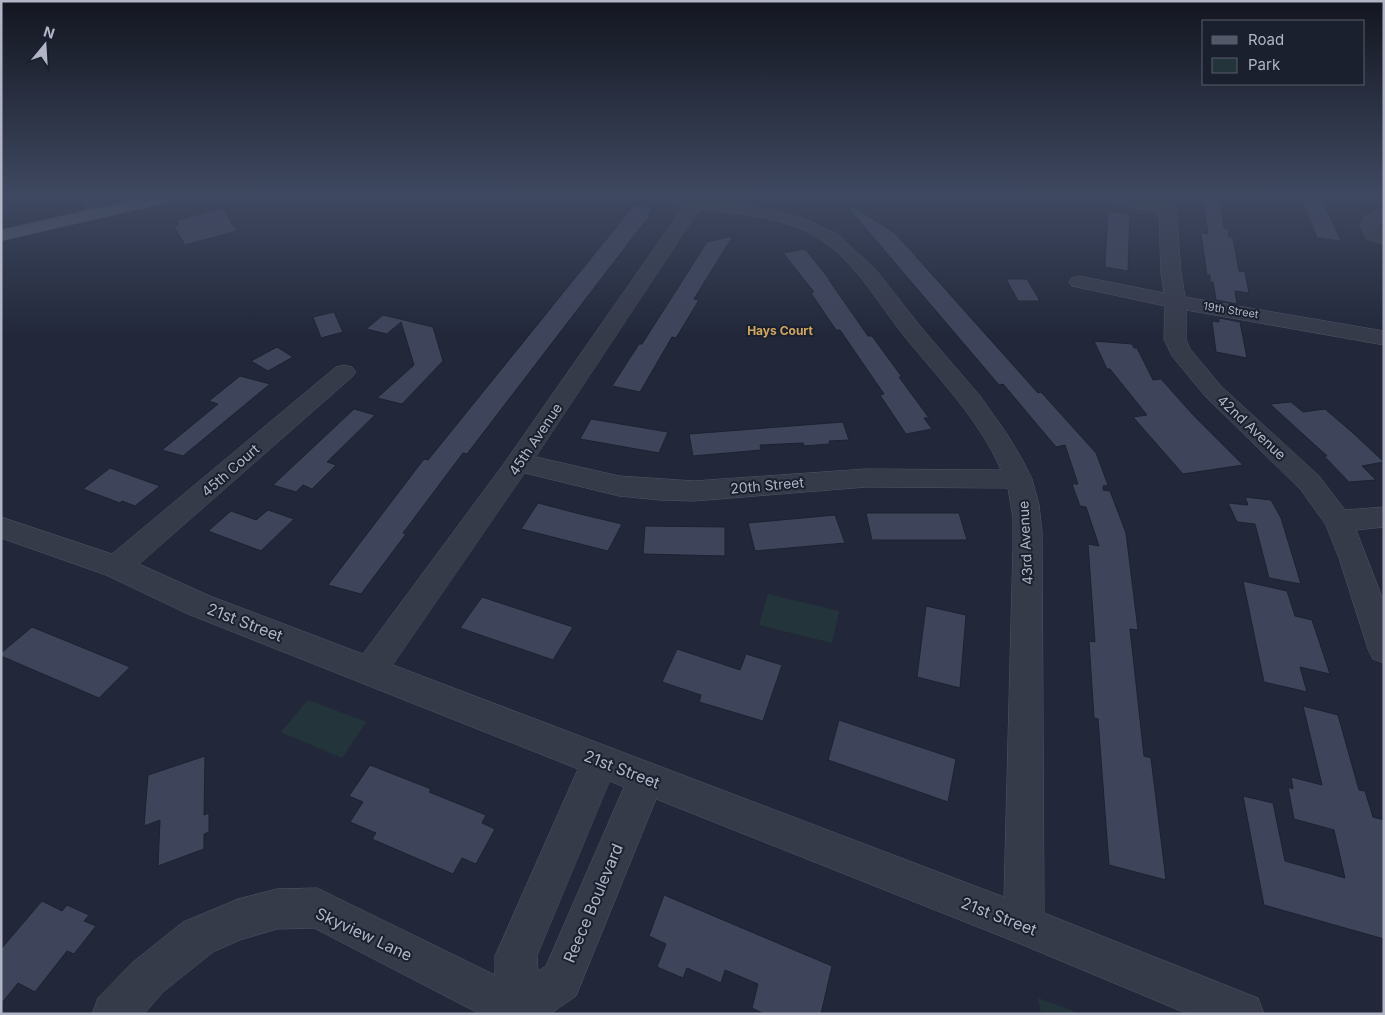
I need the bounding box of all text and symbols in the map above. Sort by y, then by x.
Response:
north arrow [20,20,70,70]
legend [1202,20,1365,85]
text: N [41,22,57,42]
text: Road [1248,30,1284,49]
text: Park [1248,55,1281,74]
street label: 19th Street [1202,299,1260,321]
district label: Hays Court [747,323,813,338]
street label: 42nd Avenue [1214,391,1290,463]
street label: 45th Avenue [505,400,565,478]
street label: 45th Court [198,440,263,500]
street label: 20th Street [729,473,805,497]
street label: 43rd Avenue [1014,500,1036,586]
street label: 21st Street [204,598,286,646]
street label: 21st Street [581,745,663,793]
street label: Reece Boulevard [559,840,627,966]
street label: 21st Street [958,892,1040,940]
street label: Skyview Lane [312,903,416,965]

